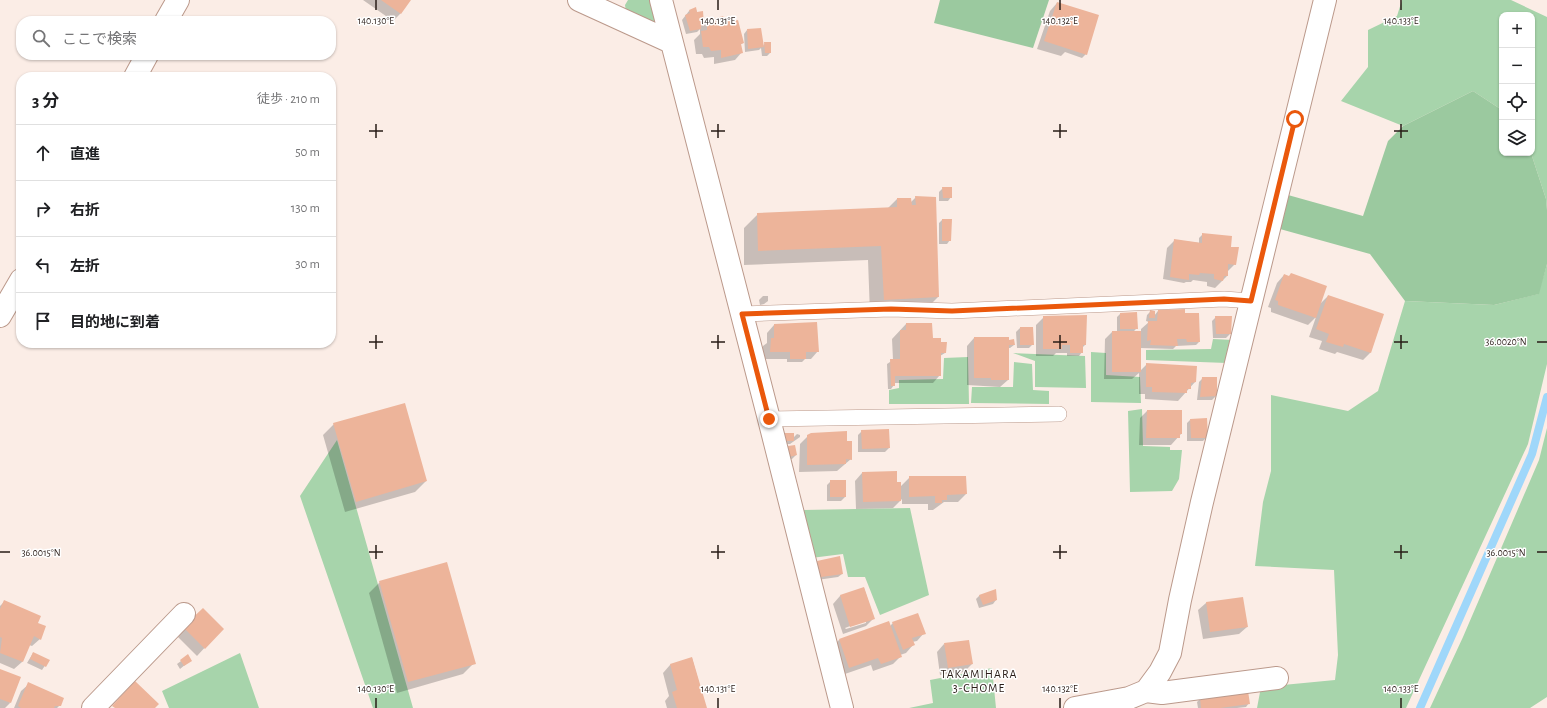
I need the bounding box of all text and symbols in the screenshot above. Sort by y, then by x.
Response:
map controls [1499,12,1535,156]
button: + [1499,12,1535,48]
search box [16,16,336,60]
text: 140.130°E [358,16,394,26]
text: 140.131°E [701,16,735,26]
text: 140.132°E [1042,16,1078,26]
text: 140.133°E [1383,16,1419,26]
icon: search [30,27,52,49]
text: ここで検索 [62,32,137,47]
button: − [1499,48,1535,84]
button: locate [1499,84,1535,120]
text: 3 分 [32,92,59,109]
text: 徒歩 · 210 m [257,93,320,106]
route start [1286,110,1304,128]
button: layers [1499,120,1535,156]
icon: ahead [32,142,54,164]
text: 50 m [295,146,320,159]
text: 直進 [70,147,100,162]
icon: right [32,198,54,220]
text: 130 m [291,202,320,215]
text: 右折 [70,203,100,218]
icon: left [32,254,54,276]
text: 30 m [295,258,320,271]
text: 左折 [70,259,100,274]
icon: arrive [32,310,54,332]
text: 目的地に到着 [70,315,160,330]
text: 36.0020°N [1485,337,1527,347]
route end [760,410,778,428]
text: 36.0015°N [21,548,61,558]
text: 36.0015°N [1486,548,1526,558]
district label: TAKAMIHARA 3-CHOME [940,668,1018,694]
text: 140.130°E [358,684,394,694]
text: 140.131°E [701,684,735,694]
text: 140.132°E [1042,684,1078,694]
text: 140.133°E [1383,684,1419,694]

